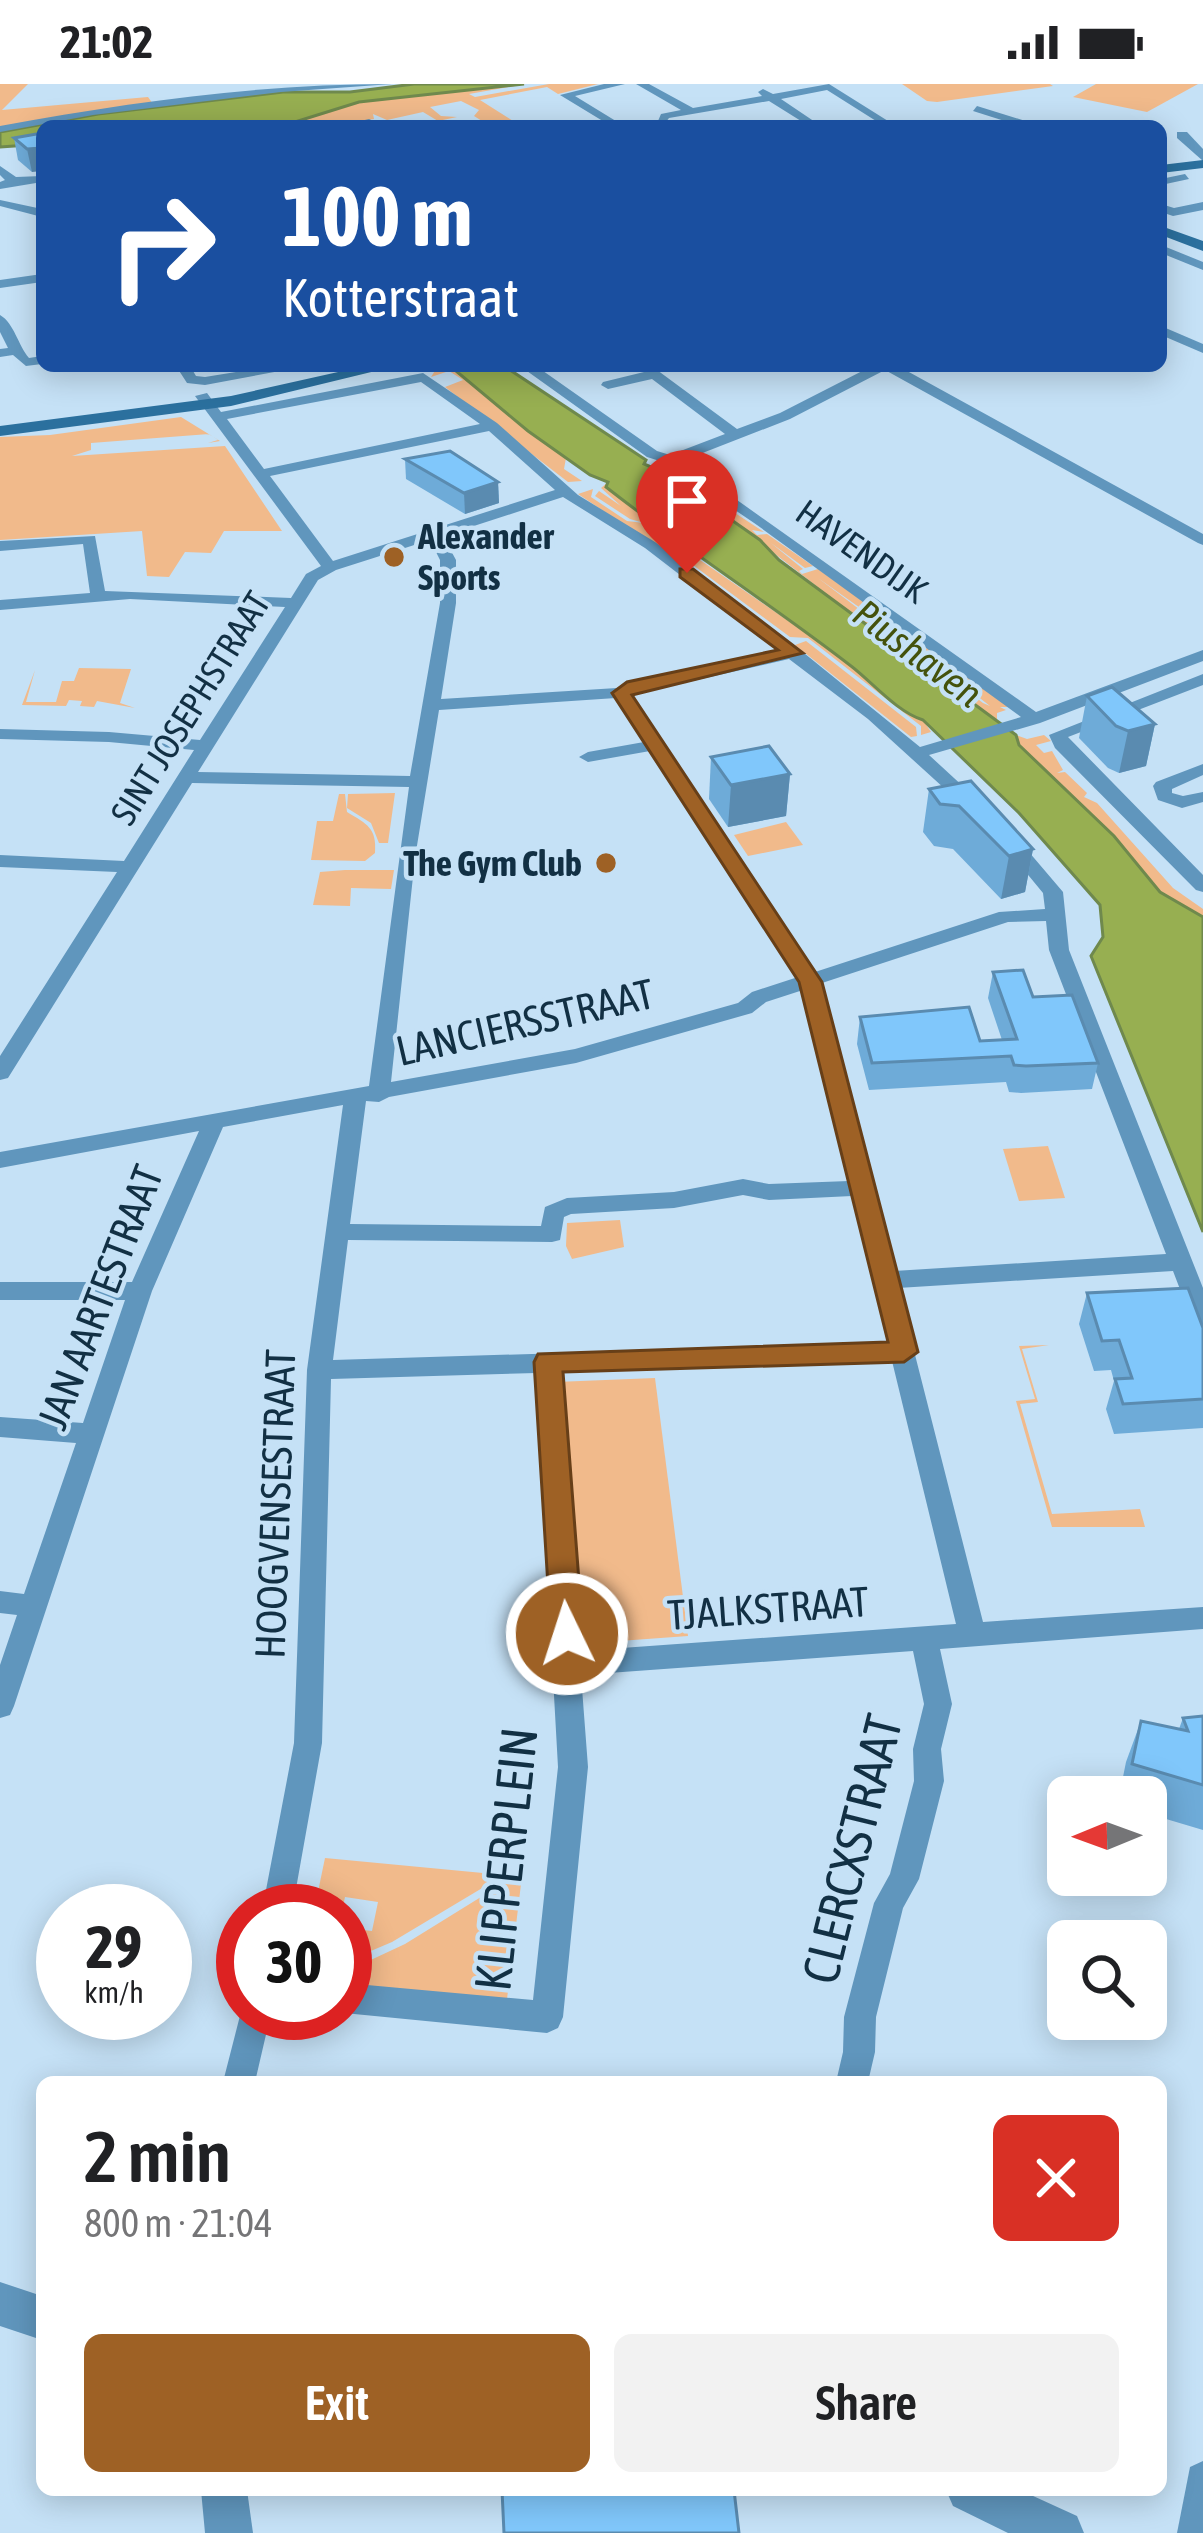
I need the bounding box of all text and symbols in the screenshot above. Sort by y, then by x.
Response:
text: 21:02 [60,16,154,68]
icon: right [84,168,240,324]
text: 100 m [282,168,472,264]
text: Kotterstraat [282,267,519,328]
pin [636,450,738,573]
icon: arrive [654,468,720,534]
street label: HAVENDIJK [788,491,936,612]
place label: Alexander Sports [417,515,555,598]
marker: Alexander Sports [381,544,407,570]
street label: SINT JOSEPHSTRAAT [102,584,278,832]
water label: Piushaven [845,591,991,716]
place label: The Gym Club [403,842,582,884]
marker: The Gym Club [593,850,619,876]
street label: LANCIERSSTRAAT [392,969,658,1075]
street label: JAN AARTESTRAAT [28,1159,172,1435]
street label: HOOGVENSESTRAAT [246,1349,304,1659]
position arrow [504,1571,630,1697]
street label: TJALKSTRAAT [666,1577,870,1639]
street label: CLERCXSTRAAT [790,1708,913,1989]
street label: KLIPPERPLEIN [462,1724,549,1994]
north arrow [1047,1776,1167,1896]
map controls [1047,1776,1167,2040]
speed limit sign: 30 [216,1884,372,2040]
text: 29 [86,1912,142,1981]
button: search [1047,1920,1167,2040]
text: km/h [84,1975,144,2009]
text: 2 min [84,2115,231,2197]
button: close [993,2115,1119,2241]
text: 800 m · 21:04 [84,2201,273,2245]
button: Exit [84,2334,590,2472]
button: Share [614,2334,1119,2472]

